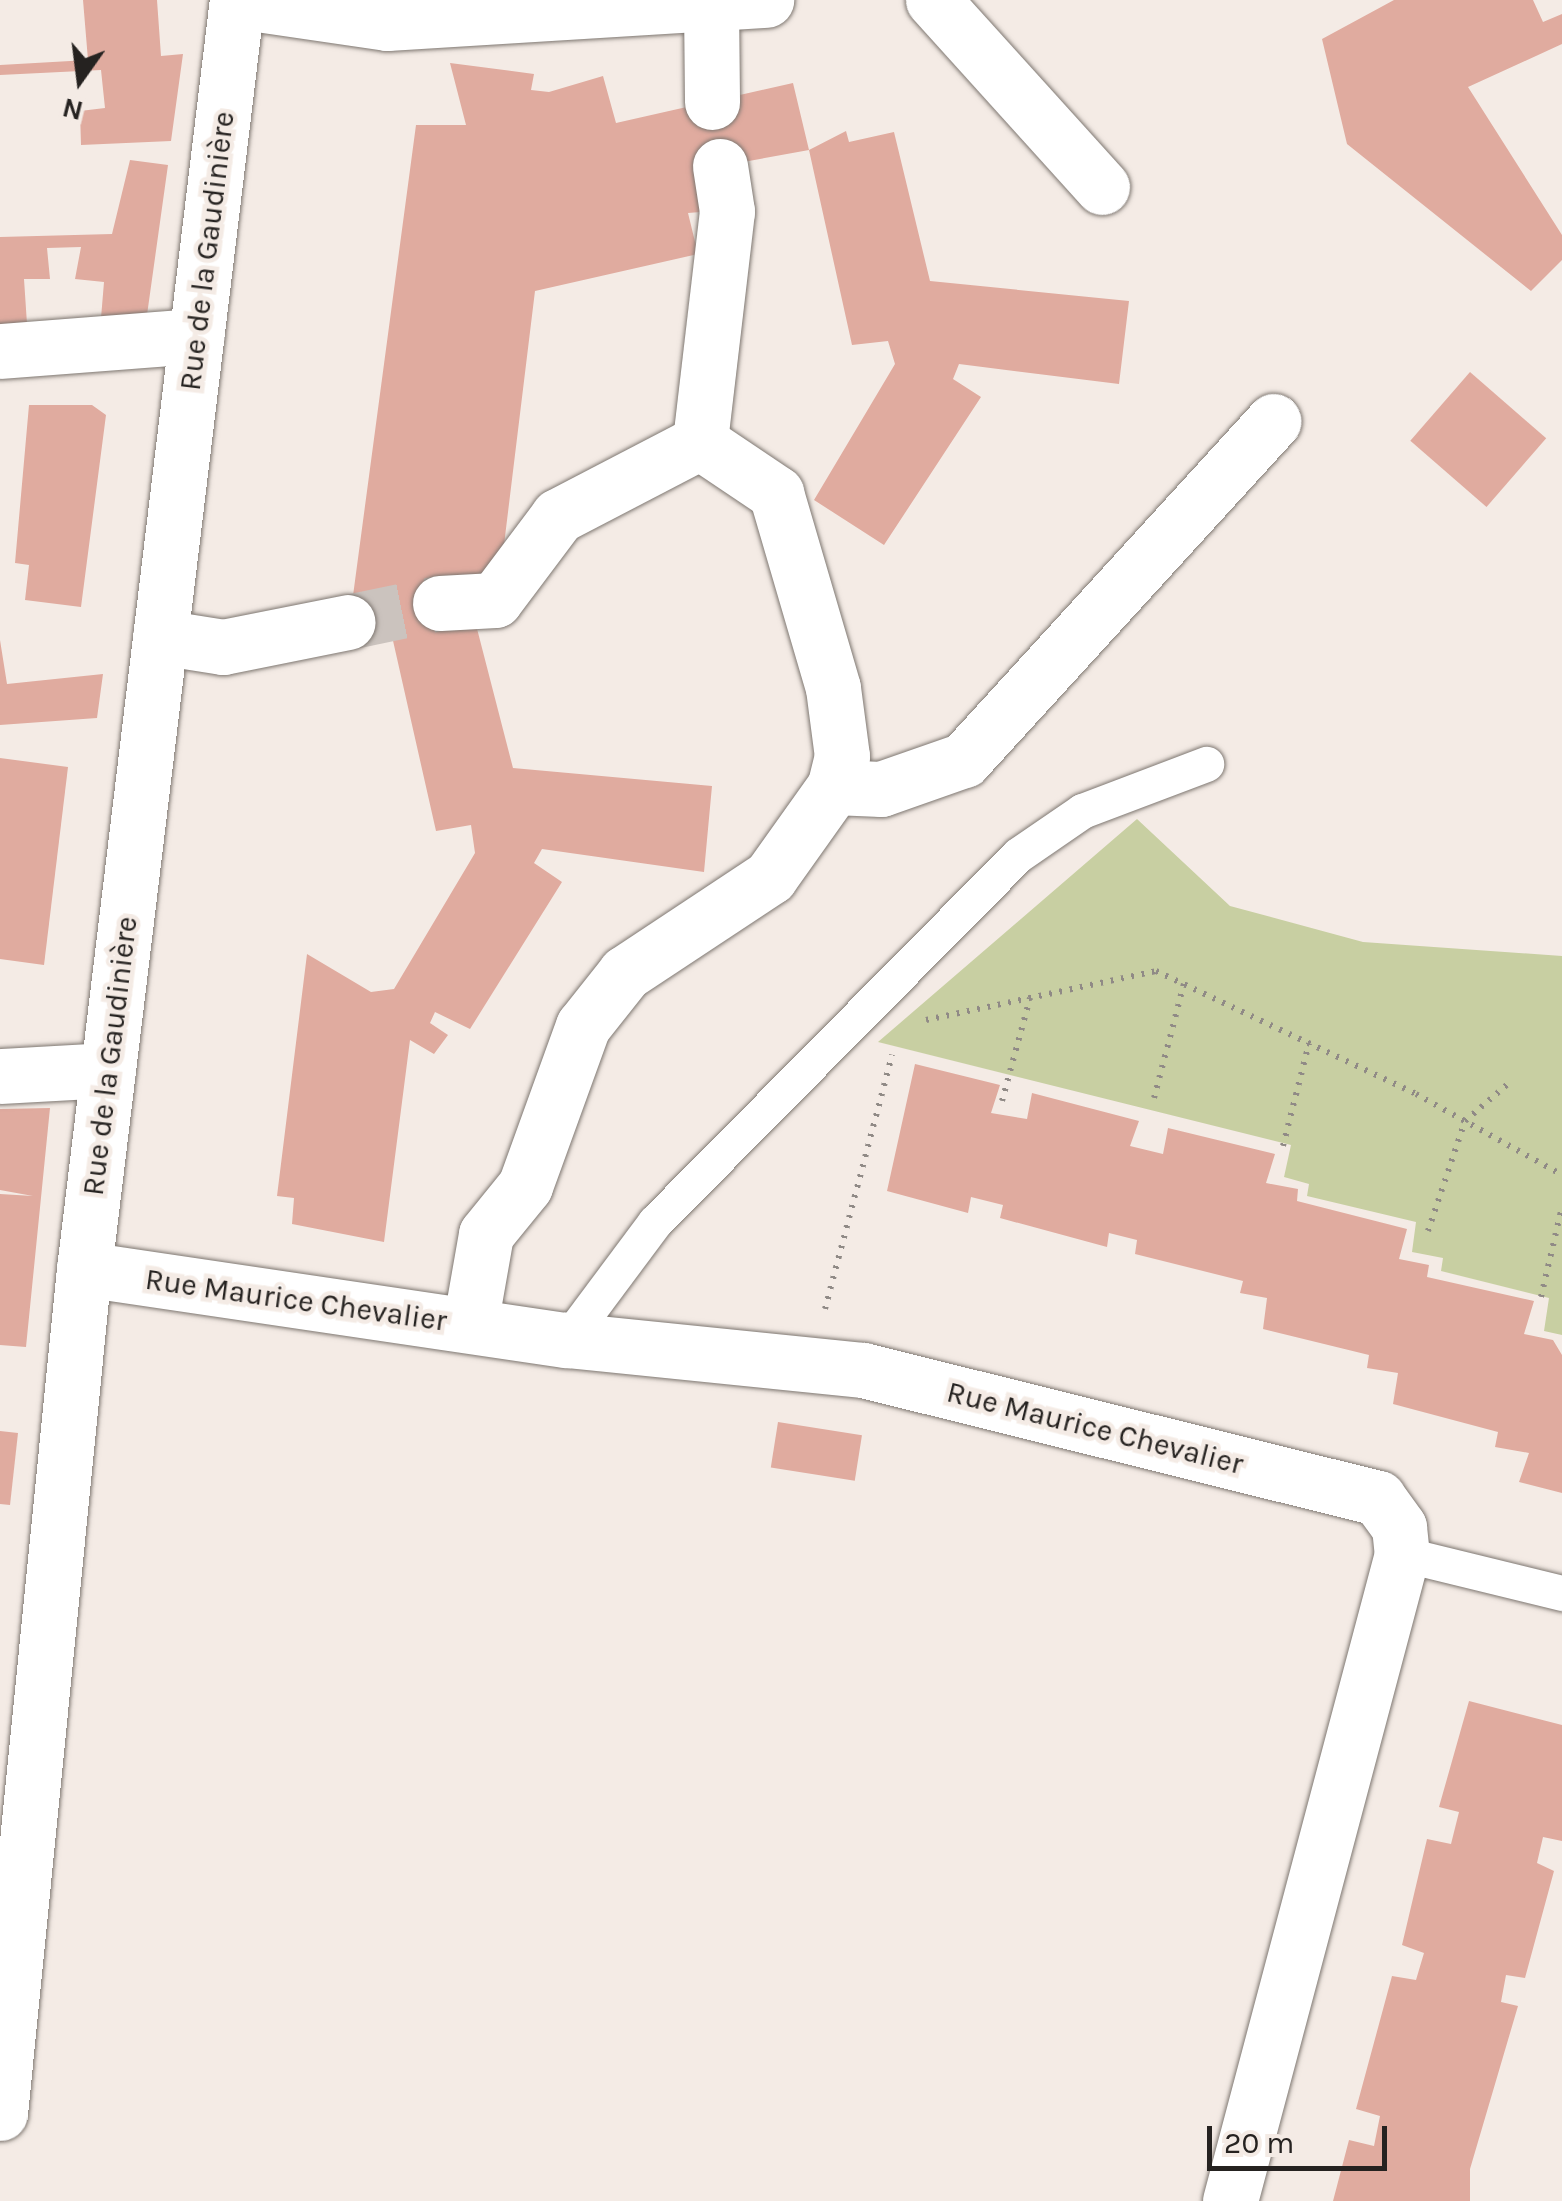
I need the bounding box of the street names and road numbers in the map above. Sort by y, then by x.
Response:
street label: Rue de la Gaudinière [172,109,242,393]
street label: Rue de la Gaudinière [75,914,145,1198]
street label: Rue Maurice Chevalier [143,1261,449,1339]
street label: Rue Maurice Chevalier [943,1374,1247,1482]

